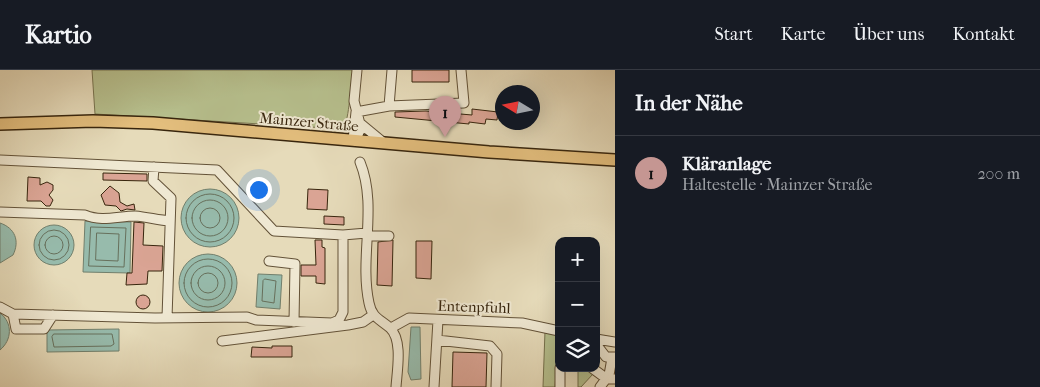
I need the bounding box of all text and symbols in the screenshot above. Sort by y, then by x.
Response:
text: Kartio [25,21,92,49]
text: Start [714,24,753,45]
text: Karte [781,24,825,45]
text: Über uns [853,24,924,45]
text: Kontakt [952,24,1015,45]
north arrow [495,85,540,130]
text: In der Nähe [635,91,743,115]
pin: 1 [429,96,461,137]
street label: Mainzer Straße [259,109,360,135]
text: Kläranlage [682,153,771,175]
text: 1 [648,164,654,183]
text: 200 m [977,164,1020,183]
text: Haltestelle · Mainzer Straße [682,175,872,194]
your location [246,177,272,203]
map controls [555,237,600,372]
button: + [555,237,600,282]
button: − [555,282,600,327]
street label: Entenpfuhl [437,297,511,317]
button: layers [555,327,600,372]

